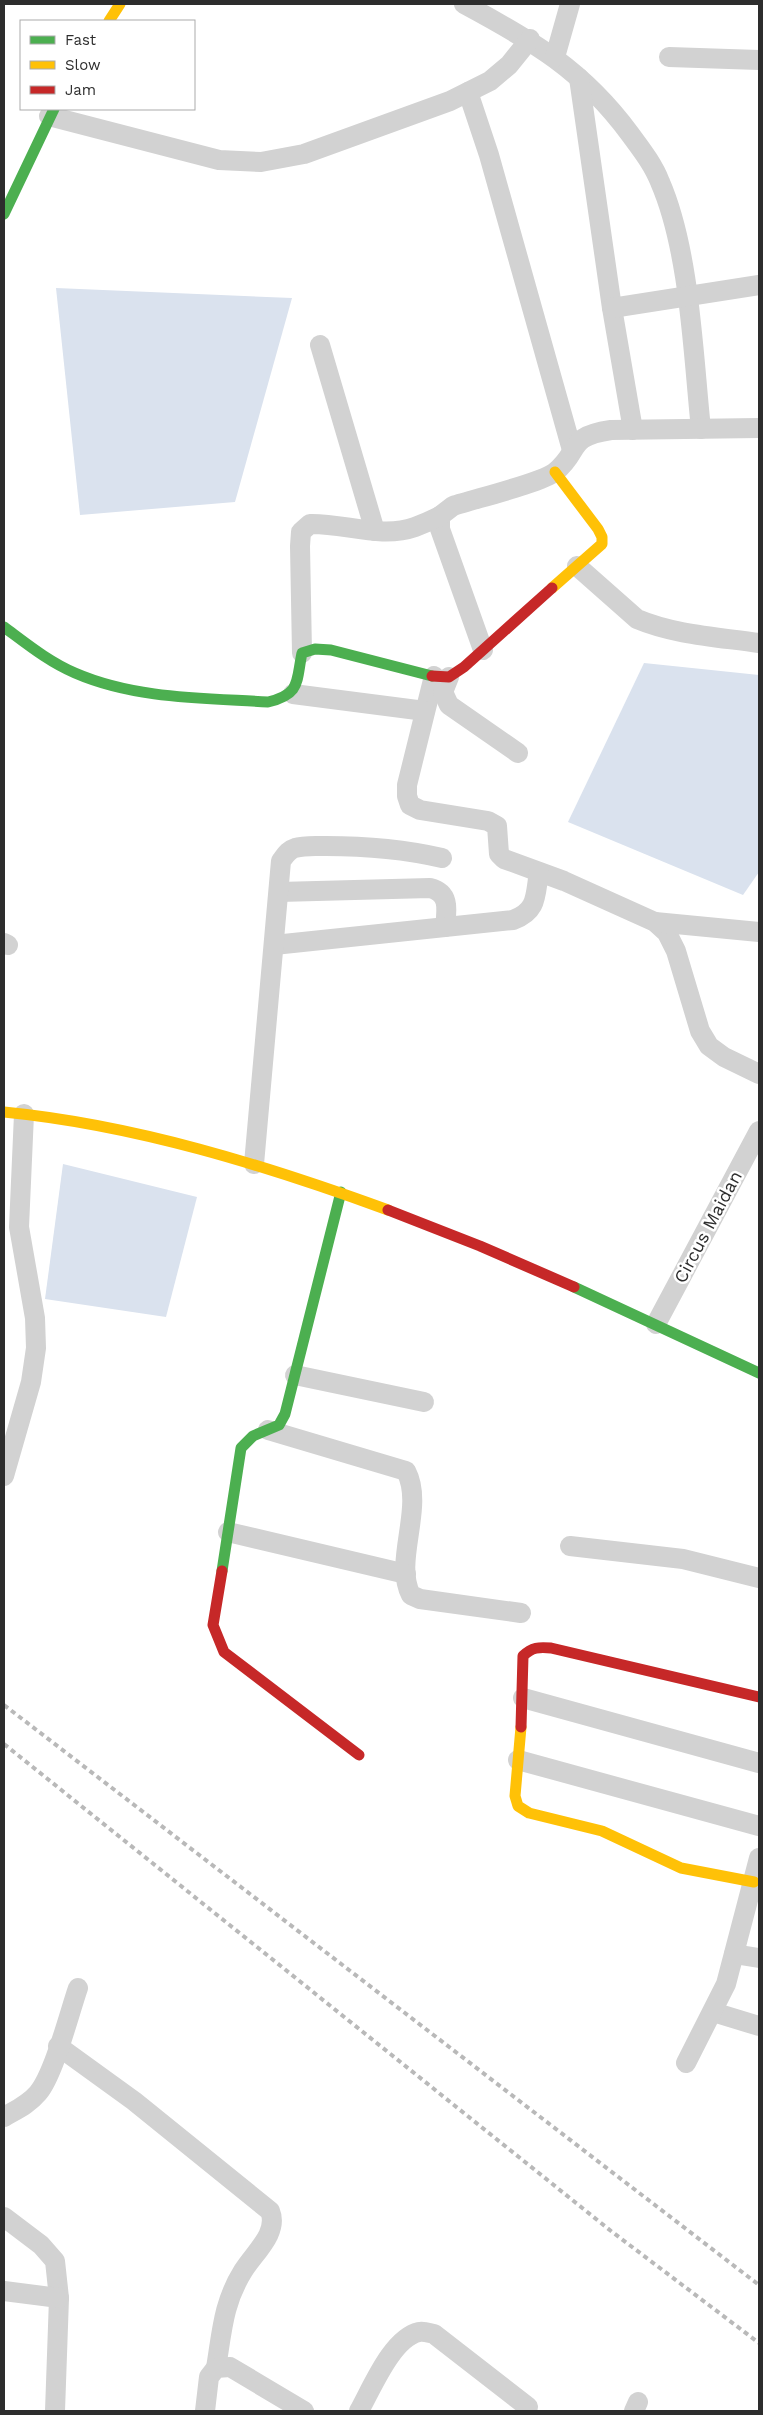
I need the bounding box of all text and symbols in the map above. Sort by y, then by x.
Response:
legend [20,20,195,110]
text: Fast [65,31,97,49]
text: Slow [65,56,101,74]
text: Jam [65,81,96,99]
street label: Circus Maidan [669,1167,746,1286]

